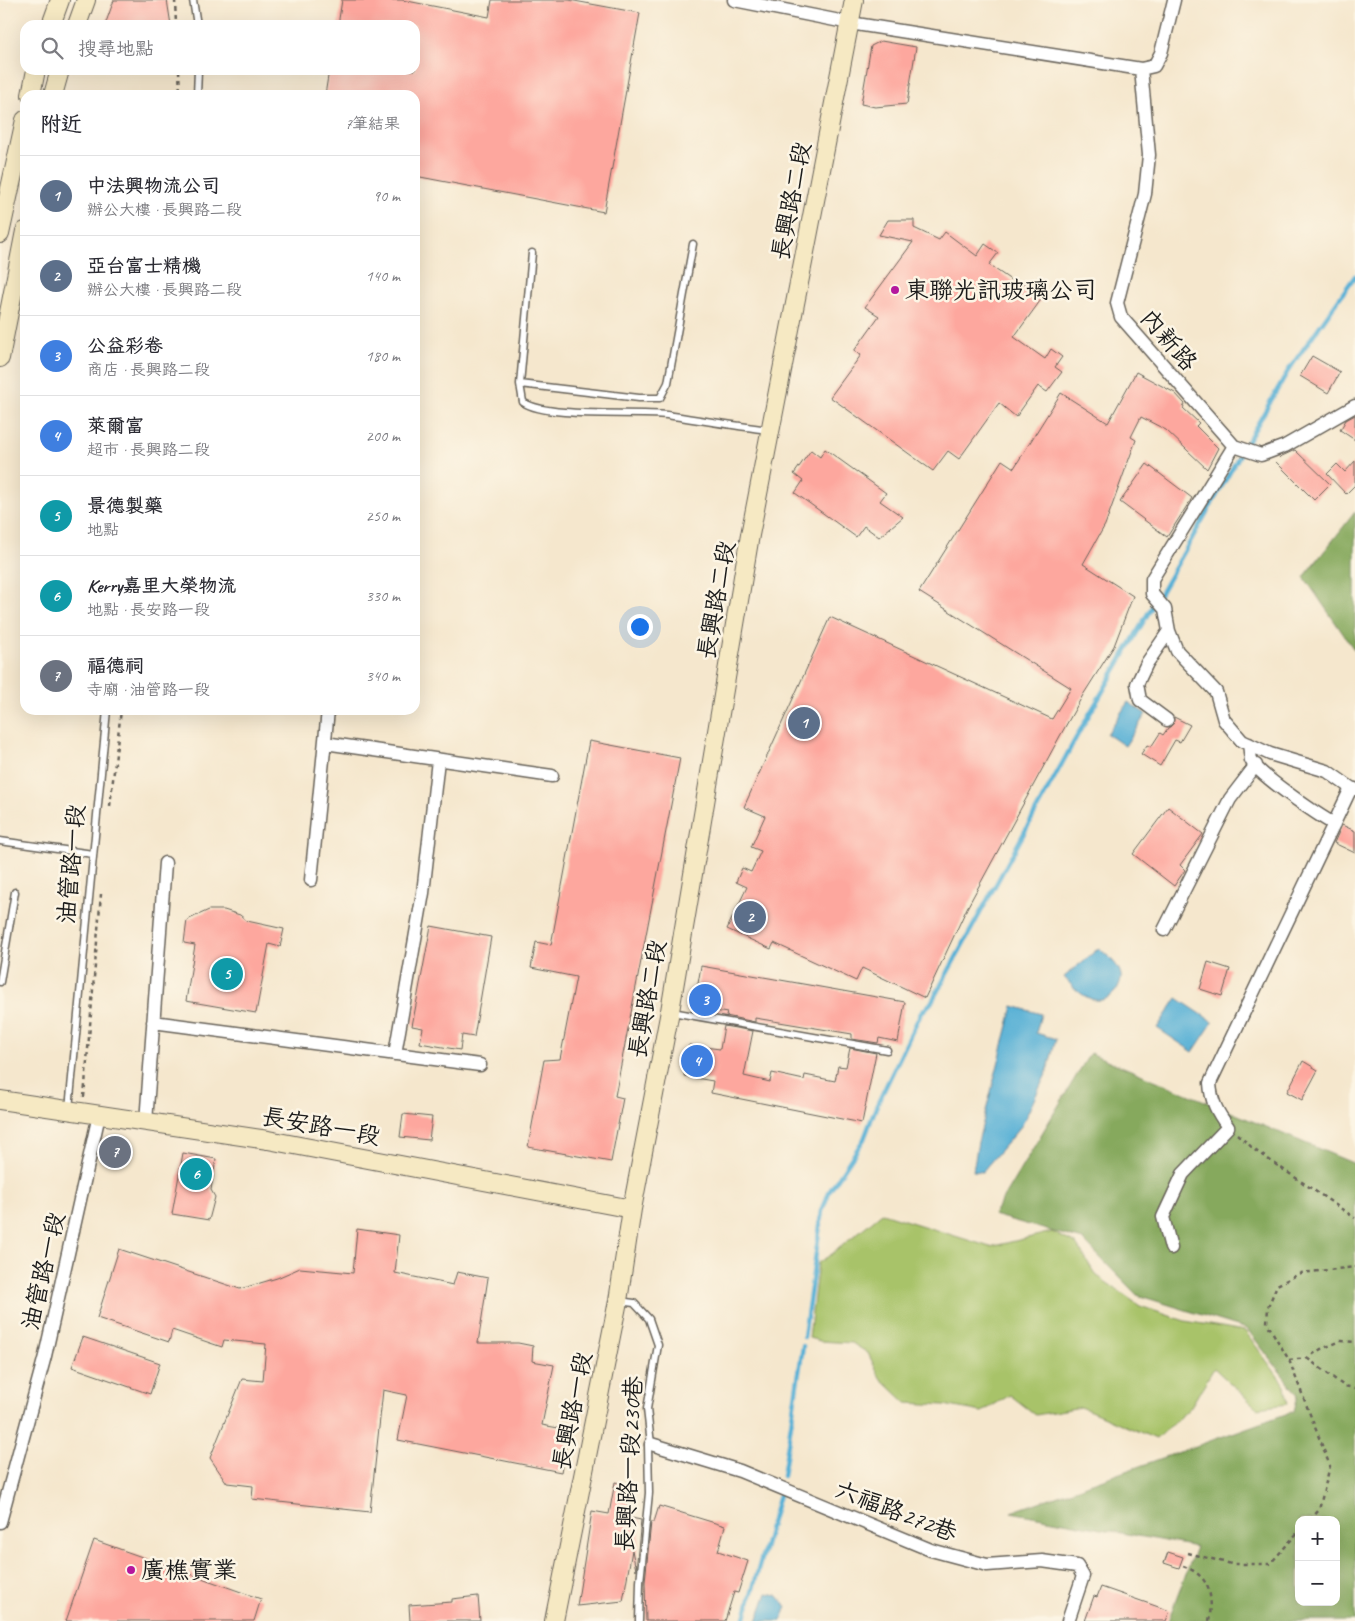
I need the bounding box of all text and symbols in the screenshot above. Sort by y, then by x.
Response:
search box [20,20,420,75]
icon: search [38,34,66,62]
text: 搜尋地點 [78,37,154,61]
text: 附近 [40,111,82,137]
text: 7筆結果 [345,114,400,134]
street label: 長興路二段 [765,139,817,263]
text: 中法興物流公司 [87,174,220,198]
text: 1 [52,186,60,206]
text: 90 m [373,186,400,206]
text: 辦公大樓 · 長興路二段 [87,200,242,220]
text: 亞台富士精機 [87,254,201,278]
text: 2 [52,266,60,286]
text: 140 m [366,266,400,286]
place label: 東聯光訊玻璃公司 [905,275,1097,305]
text: 辦公大樓 · 長興路二段 [87,280,242,300]
marker: 東聯光訊玻璃公司 [889,284,901,296]
street label: 內新路 [1134,303,1204,377]
text: 公益彩卷 [87,334,163,358]
text: 3 [52,346,60,366]
text: 180 m [366,346,400,366]
text: 商店 · 長興路二段 [87,360,210,380]
text: 萊爾富 [87,414,144,438]
text: 4 [52,426,60,446]
text: 200 m [366,426,400,446]
text: 超市 · 長興路二段 [87,440,210,460]
text: 景德製藥 [87,494,163,518]
text: 5 [53,506,59,526]
text: 250 m [366,506,400,526]
text: 地點 [87,520,119,540]
street label: 長興路二段 [691,538,741,662]
text: Kerry嘉里大榮物流 [87,574,236,598]
text: 6 [52,586,60,606]
text: 330 m [366,586,400,606]
text: 地點 · 長安路一段 [87,600,210,620]
your location [627,614,653,640]
text: 福德祠 [87,654,144,678]
text: 7 [52,666,60,686]
text: 340 m [366,666,400,686]
text: 寺廟 · 油管路一段 [87,680,210,700]
pin: 1 [788,704,820,742]
street label: 油管路一段 [51,803,91,925]
pin: 2 [734,898,766,936]
street label: 長興路二段 [622,937,672,1061]
pin: 5 [211,955,243,993]
pin: 3 [689,981,721,1019]
pin: 4 [681,1042,713,1080]
street label: 長安路一段 [259,1101,383,1151]
pin: 7 [99,1133,131,1171]
pin: 6 [180,1155,212,1193]
street label: 油管路一段 [15,1209,71,1333]
street label: 長興路一段 [546,1349,598,1473]
street label: 長興路一段230巷 [609,1375,649,1553]
street label: 六福路272巷 [831,1474,961,1548]
map controls [1295,1516,1340,1606]
button: + [1295,1516,1340,1561]
place label: 廣樵實業 [141,1555,237,1585]
button: − [1295,1561,1340,1606]
marker: 廣樵實業 [125,1564,137,1576]

